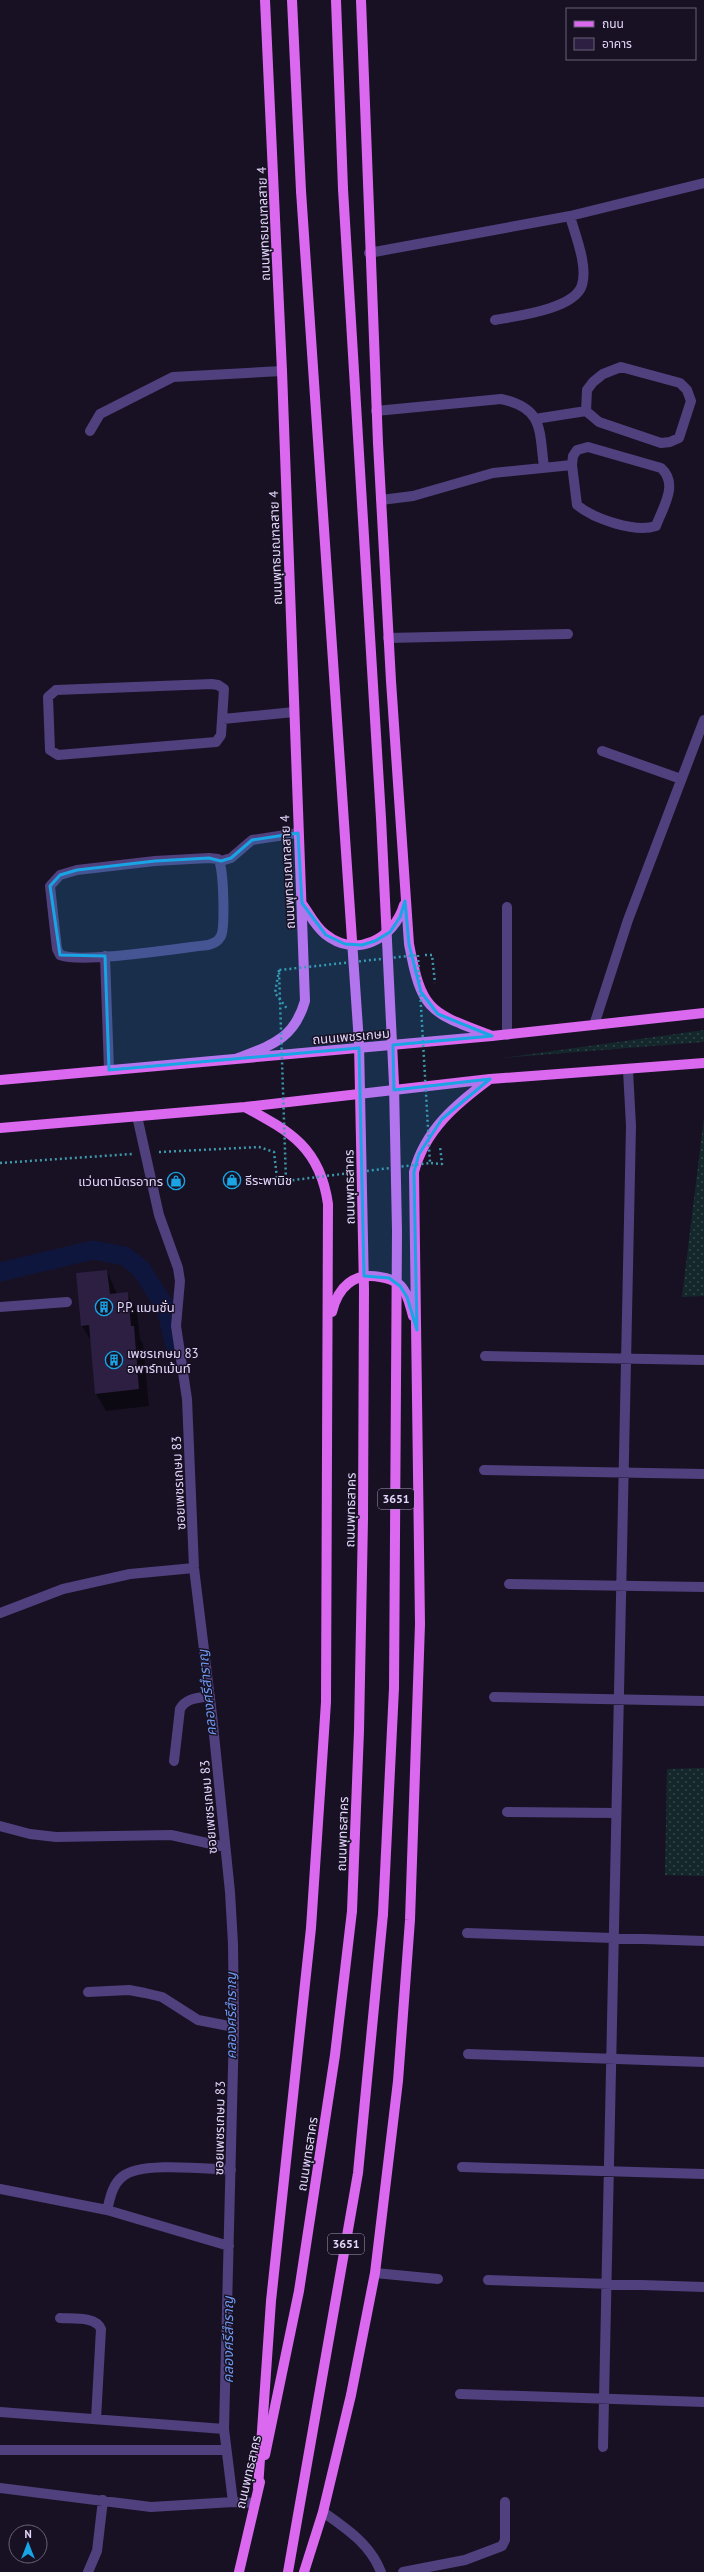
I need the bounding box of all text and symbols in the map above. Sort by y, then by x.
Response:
legend [566,8,696,60]
text: ถนน [602,16,624,31]
text: อาคาร [602,36,632,51]
street label: ถนนพุทธมณฑลสาย 4 [253,167,274,281]
street label: ถนนพุทธมณฑลสาย 4 [265,491,286,605]
street label: ถนนพุทธมณฑลสาย 4 [276,815,299,929]
street label: ถนนเพชรเกษม [312,1025,391,1048]
street label: ถนนพุทธสาคร [340,1149,359,1225]
shop icon: ธีระพานิช [222,1170,242,1190]
shop icon: แว่นตามิตรอาทร [166,1171,186,1191]
place label: ธีระพานิช [245,1172,292,1189]
place label: แว่นตามิตรอาทร [78,1173,163,1190]
building icon: P.P. แมนชั่น [94,1297,114,1317]
place label: P.P. แมนชั่น [117,1299,175,1316]
place label: เพชรเกษม 83 อพาร์ทเม้นท์ [127,1345,199,1377]
building icon: เพชรเกษม 83 อพาร์ทเม้นท์ [104,1350,124,1370]
street label: ซอยเพชรเกษม 83 [168,1436,189,1530]
street label: ถนนพุทธสาคร [341,1472,360,1548]
road number: 3651 [378,1489,414,1509]
water label: คลองศรีสำราญ [193,1648,220,1737]
street label: ซอยเพชรเกษม 83 [196,1759,221,1855]
street label: ถนนพุทธสาคร [333,1796,352,1872]
water label: คลองศรีสำราญ [222,1971,240,2059]
street label: ซอยเพชรเกษม 83 [210,2081,229,2175]
street label: ถนนพุทธสาคร [293,2116,322,2192]
road number: 3651 [328,2234,364,2254]
water label: คลองศรีสำราญ [219,2295,237,2383]
street label: ถนนพุทธสาคร [232,2434,265,2510]
north arrow [8,2524,48,2564]
text: N [24,2527,32,2541]

